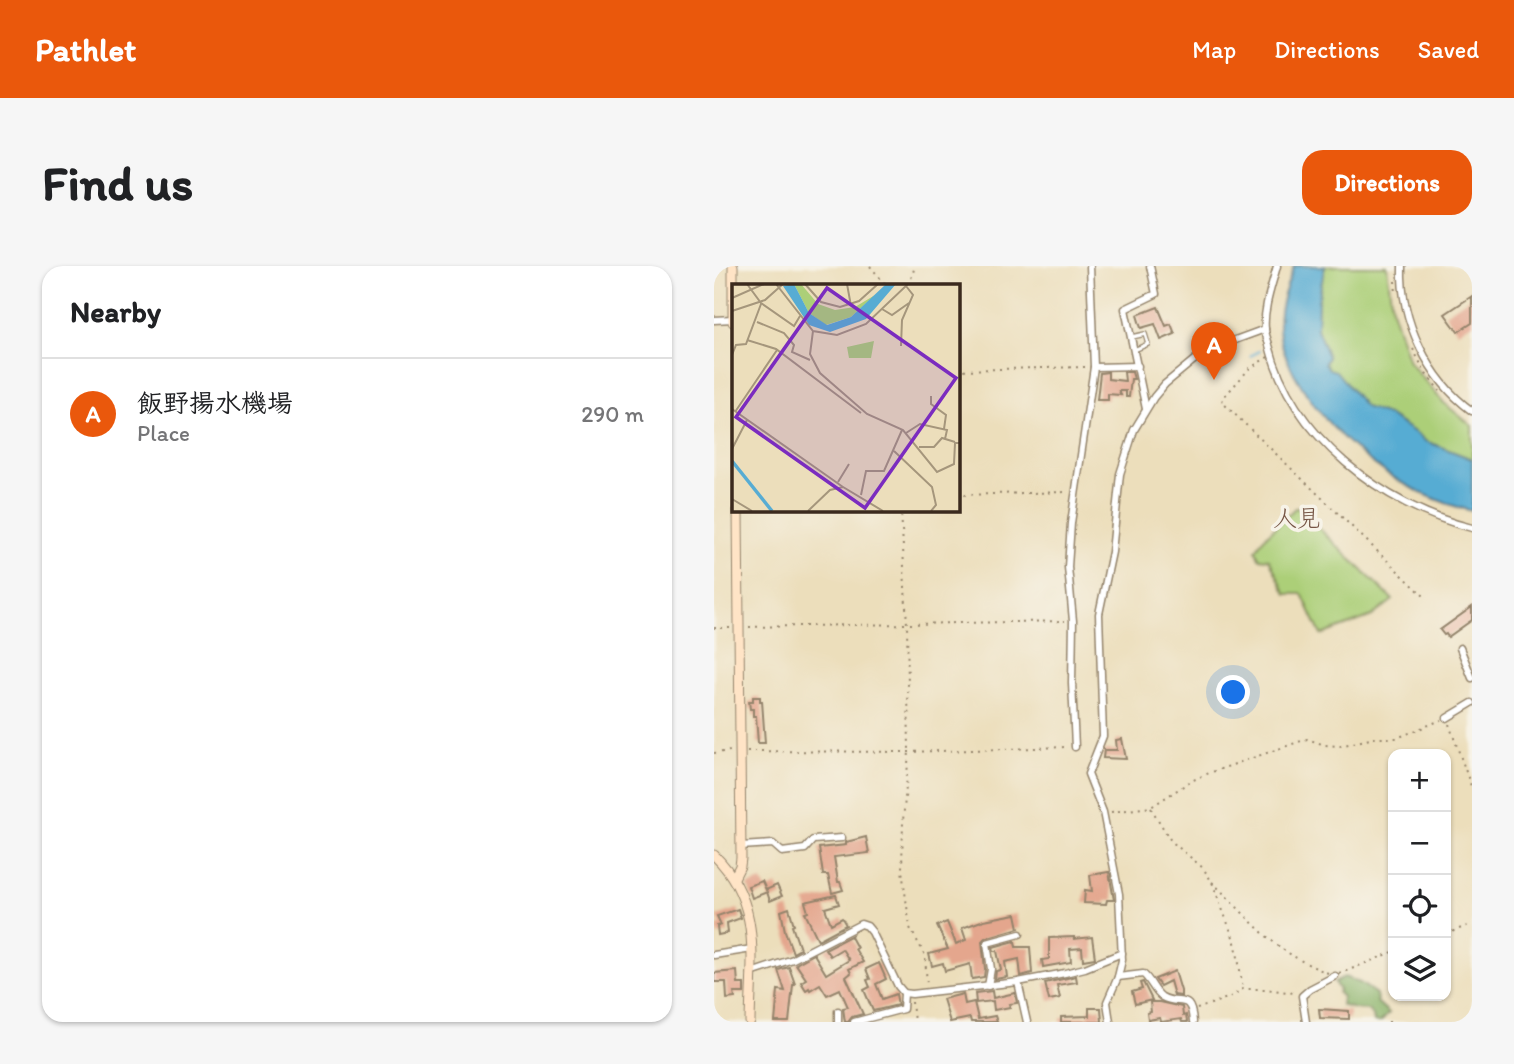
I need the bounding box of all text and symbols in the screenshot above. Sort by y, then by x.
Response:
text: Pathlet [35,30,137,69]
text: Map [1192,35,1236,64]
text: Directions [1274,35,1380,64]
text: Saved [1418,35,1479,64]
button: Directions [1302,150,1472,215]
text: Find us [42,153,193,212]
inset map [732,284,959,511]
text: Nearby [70,293,161,330]
pin: A [1191,322,1237,380]
text: 飯野揚水機場 [137,387,293,419]
text: A [86,400,100,428]
text: 290 m [581,400,644,428]
text: Place [137,419,190,447]
district label: 人見 [1273,503,1321,532]
your location [1216,675,1250,709]
map controls [1388,749,1451,1001]
button: + [1388,749,1451,812]
button: − [1388,812,1451,875]
button: locate [1388,875,1451,938]
button: layers [1388,938,1451,1001]

